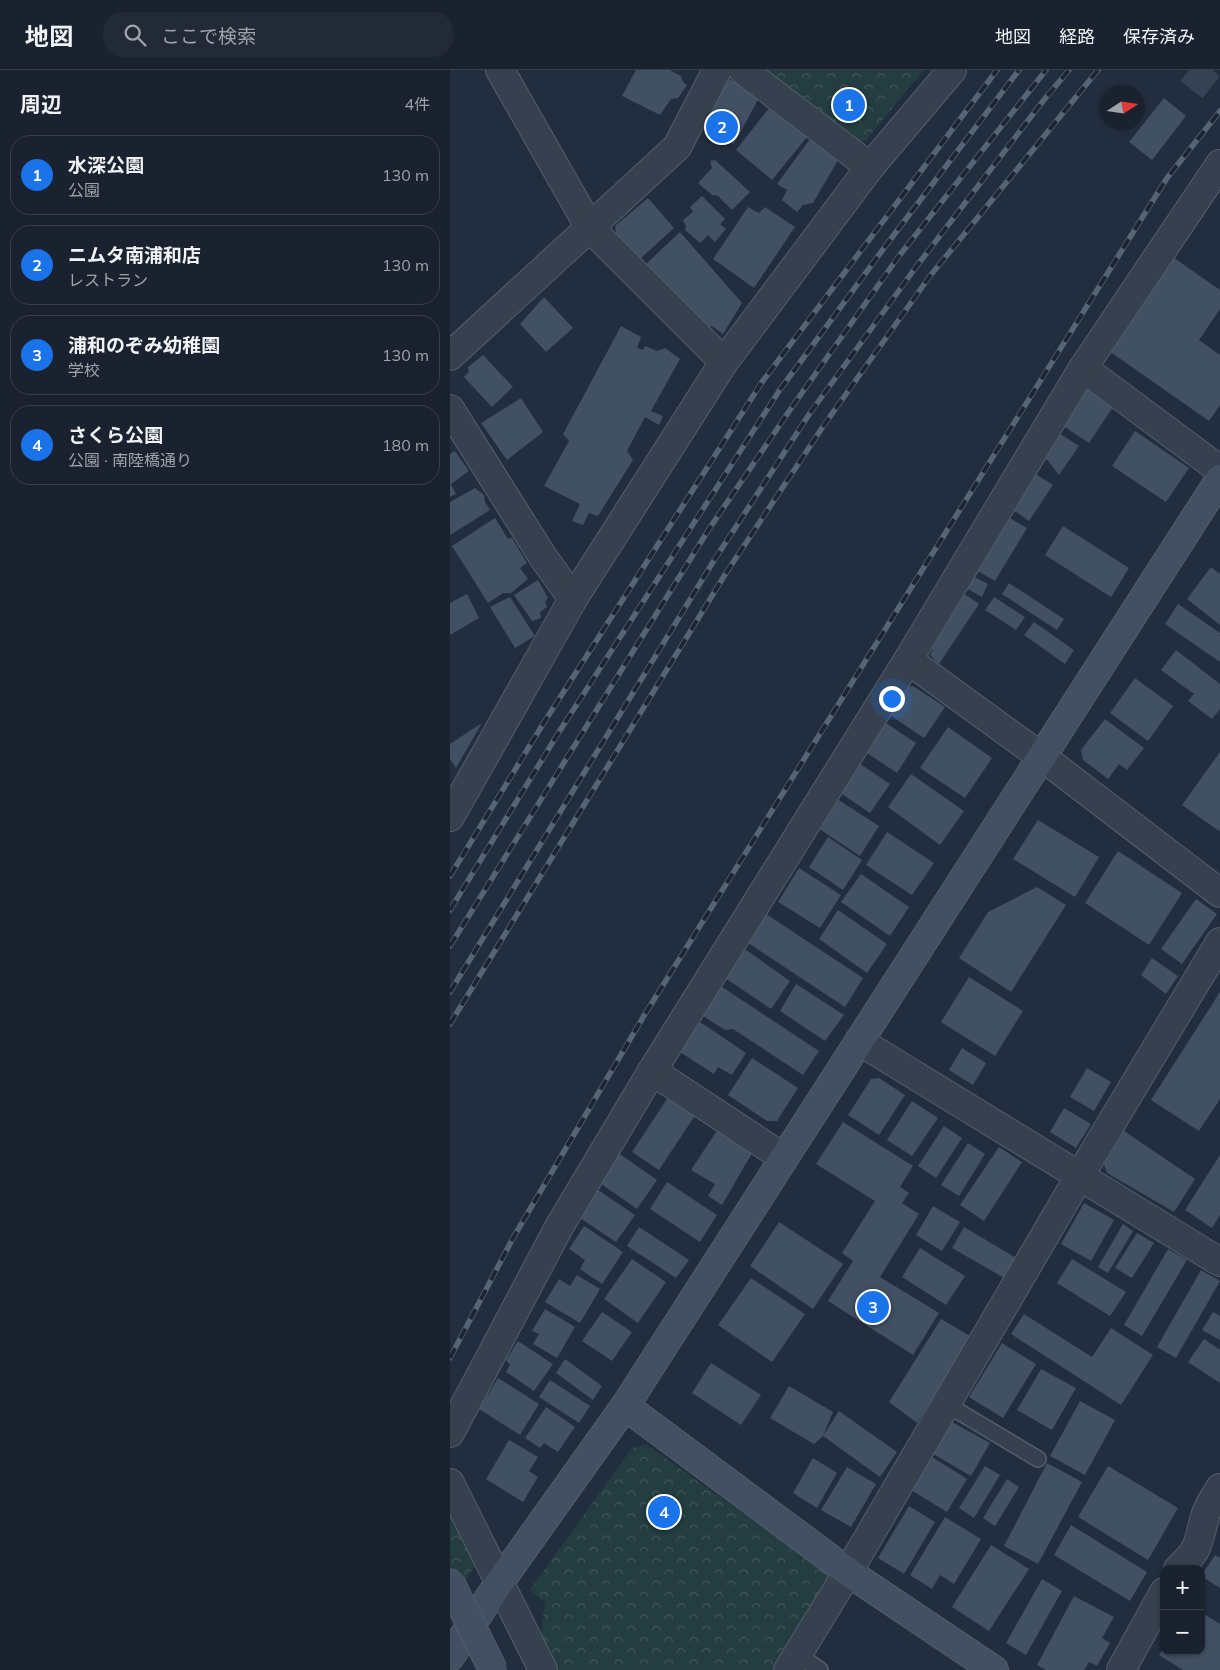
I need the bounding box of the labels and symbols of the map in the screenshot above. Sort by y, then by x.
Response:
north arrow [1100,85,1145,130]
pin: 1 [833,86,865,124]
pin: 2 [706,108,738,146]
your location [879,686,905,712]
pin: 3 [857,1288,889,1326]
pin: 4 [648,1493,680,1531]

